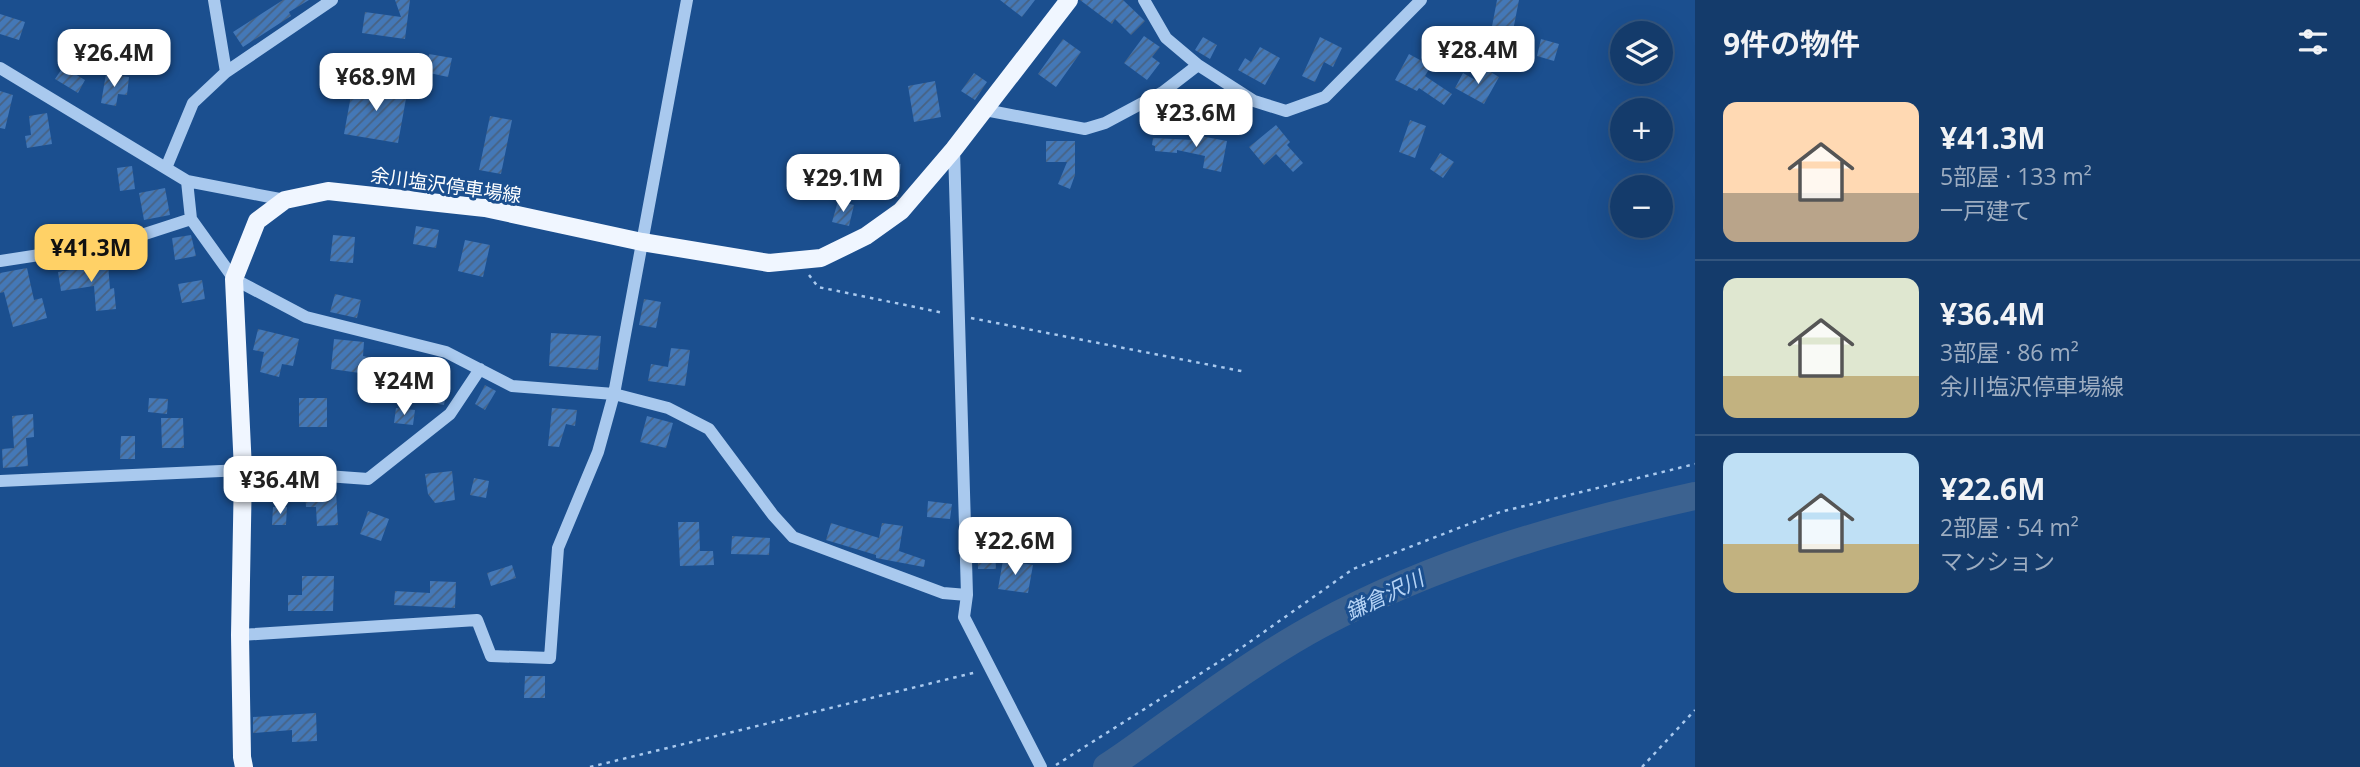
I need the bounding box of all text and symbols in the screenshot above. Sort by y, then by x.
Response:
map controls [1610,21,1673,238]
button: layers [1610,21,1673,84]
text: 9件の物件 [1723,23,1860,64]
icon: filters [2294,23,2332,61]
pin: ¥28.4M [1421,27,1535,86]
pin: ¥26.4M [57,29,171,89]
text: ¥28.4M [1438,33,1518,65]
text: ¥26.4M [74,36,154,68]
pin: ¥68.9M [319,54,433,113]
text: ¥68.9M [336,60,416,92]
pin: ¥23.6M [1139,90,1253,149]
text: ¥23.6M [1156,96,1236,128]
button: + [1610,98,1673,161]
text: ¥41.3M [1940,117,2045,158]
icon: home [1779,130,1863,214]
pin: ¥29.1M [786,154,900,214]
text: 5部屋 · 133 m² [1940,160,2092,192]
text: ¥29.1M [803,161,883,193]
street label: 余川塩沢停車場線 [369,162,523,208]
button: − [1610,175,1673,238]
text: 一戸建て [1940,194,2032,226]
pin: ¥41.3M [34,224,148,284]
text: ¥41.3M [51,231,131,263]
text: ¥36.4M [1940,293,2045,334]
icon: home [1779,306,1863,390]
text: 3部屋 · 86 m² [1940,336,2079,368]
pin: ¥24M [363,358,445,417]
text: ¥24M [373,364,435,396]
text: 余川塩沢停車場線 [1940,370,2124,402]
pin: ¥36.4M [223,456,337,516]
text: ¥36.4M [240,463,320,495]
text: ¥22.6M [1940,468,2045,509]
icon: home [1779,481,1863,565]
text: 2部屋 · 54 m² [1940,511,2079,543]
pin: ¥22.6M [958,518,1072,577]
text: ¥22.6M [975,524,1055,556]
text: マンション [1940,545,2055,577]
water label: 鎌倉沢川 [1340,563,1430,626]

